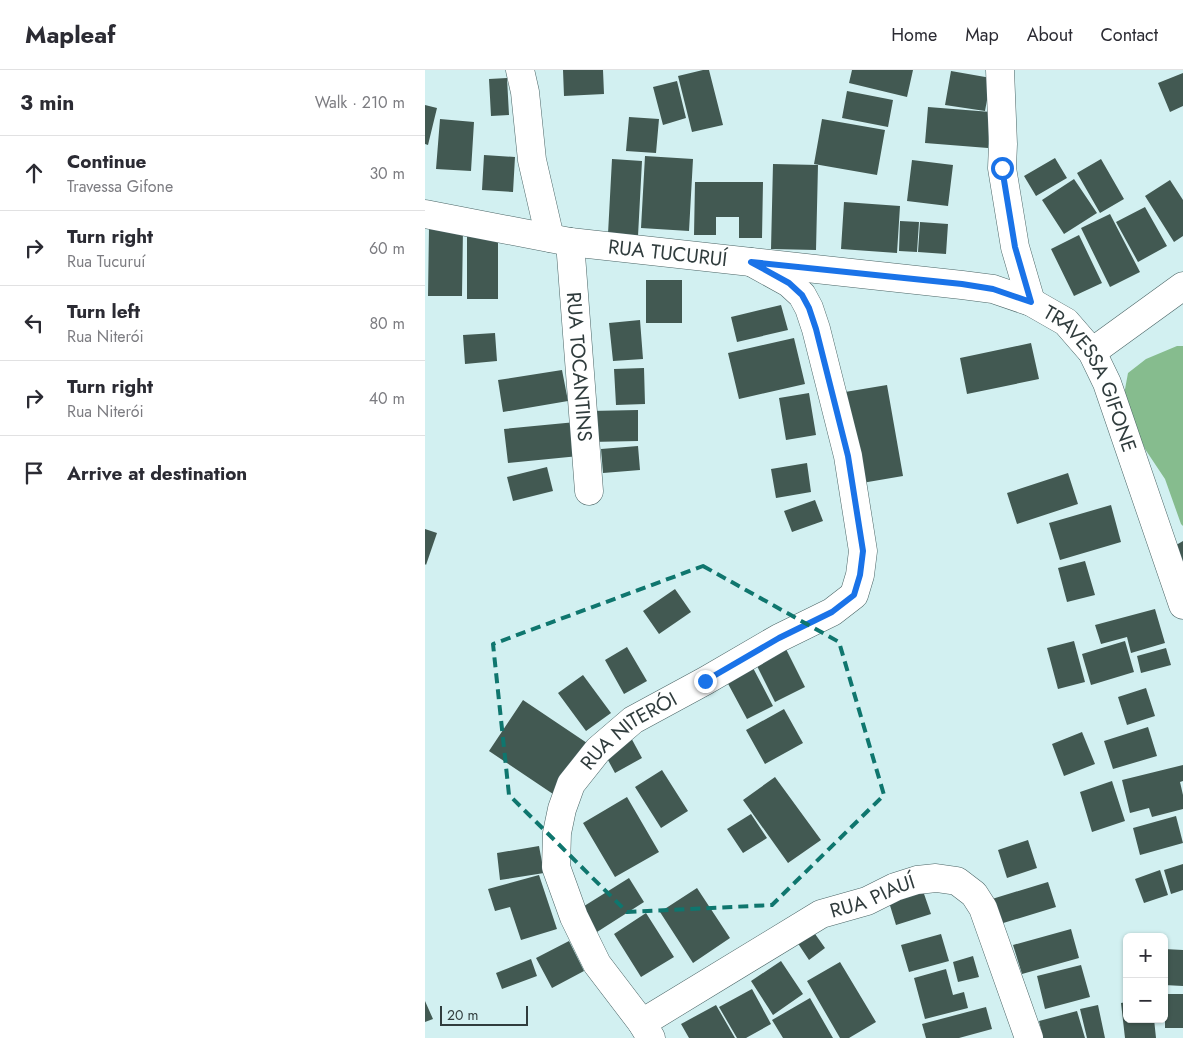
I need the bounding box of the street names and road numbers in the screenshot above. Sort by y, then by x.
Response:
street label: RUA TUCURUÍ [607,232,730,274]
street label: RUA TOCANTINS [559,291,599,443]
street label: TRAVESSA GIFONE [1038,298,1144,456]
street label: RUA NITERÓI [574,685,682,776]
street label: RUA PIAUÍ [827,867,920,926]

